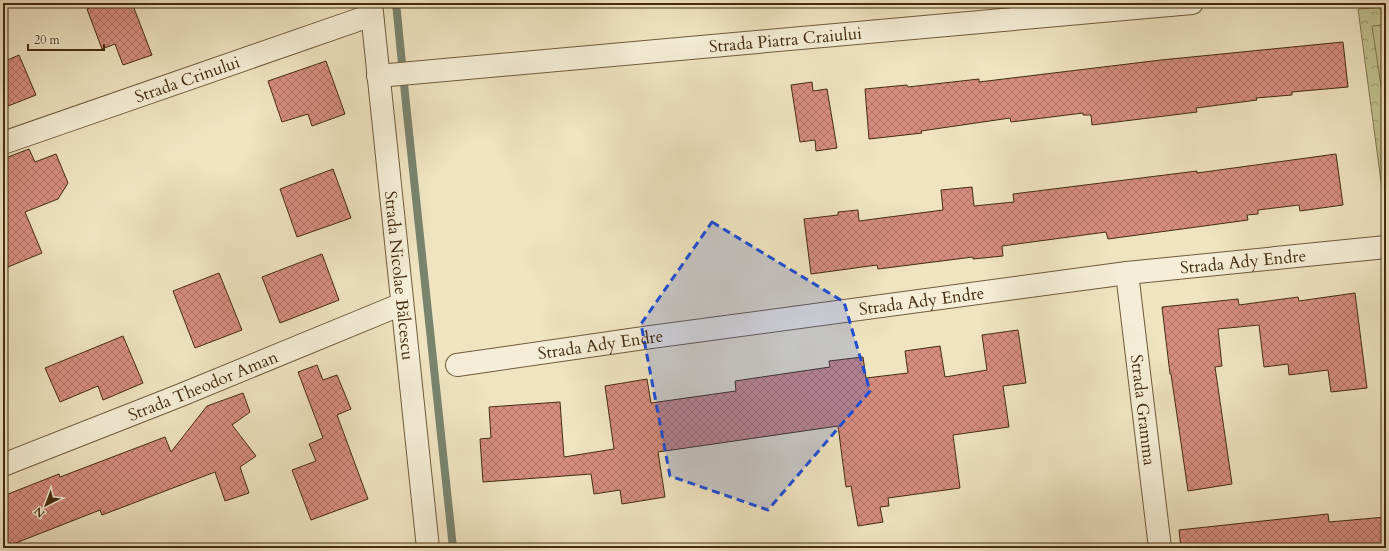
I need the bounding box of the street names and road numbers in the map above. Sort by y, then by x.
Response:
street label: Strada Piatra Craiului [708,21,863,58]
street label: Strada Crinului [132,50,243,108]
street label: Strada Nicolae Bălcescu [379,190,420,361]
street label: Strada Ady Endre [1179,244,1307,279]
street label: Strada Ady Endre [857,281,986,320]
street label: Strada Ady Endre [536,324,665,365]
street label: Strada Theodor Aman [125,345,282,426]
street label: Strada Gramma [1125,353,1162,467]

